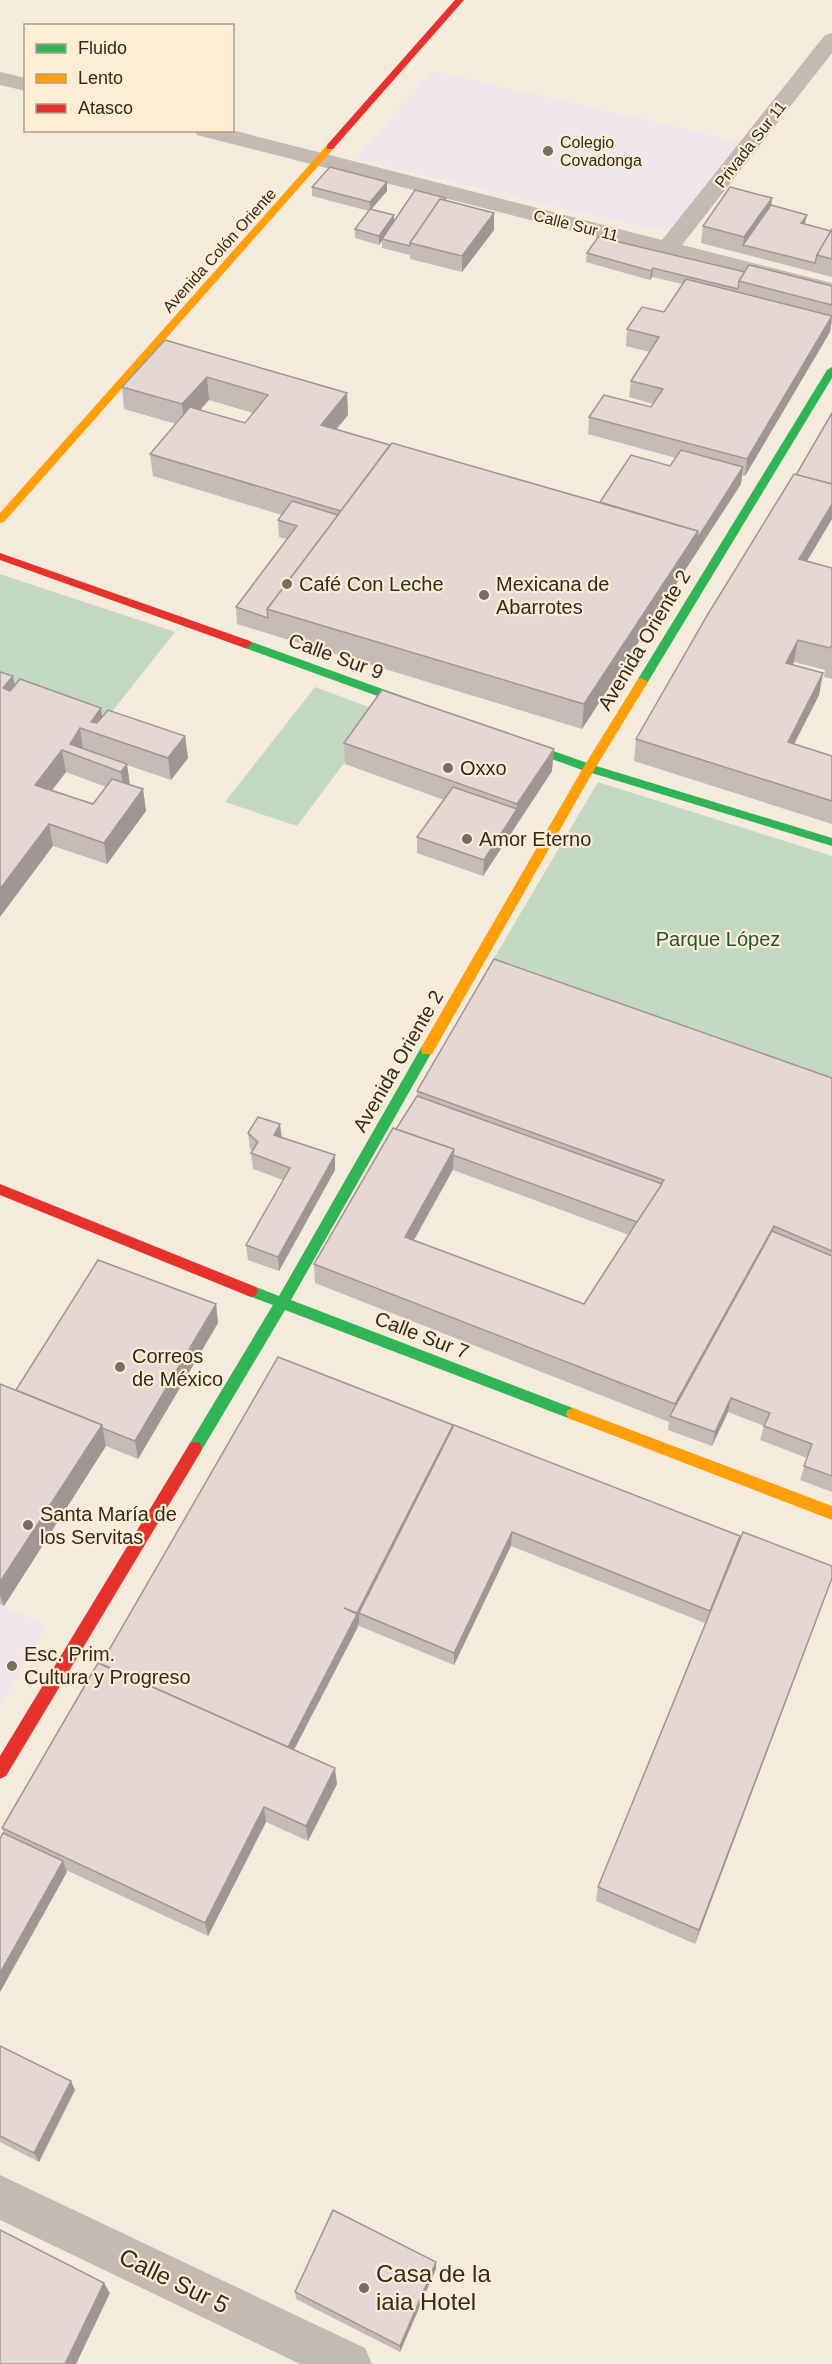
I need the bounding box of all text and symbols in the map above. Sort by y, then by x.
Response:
legend [24,24,234,132]
text: Fluido [78,38,127,58]
text: Lento [78,68,123,88]
text: Atasco [78,98,133,118]
street label: Privada Sur 11 [711,98,789,191]
place label: Colegio Covadonga [560,134,642,169]
marker: Colegio Covadonga [541,144,555,158]
street label: Avenida Colón Oriente [159,185,280,316]
street label: Calle Sur 11 [532,207,620,244]
street label: Avenida Oriente 2 [593,566,695,714]
place label: Café Con Leche [299,573,444,595]
place label: Mexicana de Abarrotes [496,573,609,618]
marker: Café Con Leche [280,577,294,591]
marker: Mexicana de Abarrotes [477,588,491,602]
street label: Calle Sur 9 [286,629,386,683]
place label: Oxxo [460,757,507,779]
marker: Oxxo [441,761,455,775]
place label: Amor Eterno [479,828,591,850]
marker: Amor Eterno [460,832,474,846]
park label: Parque López [656,928,780,950]
street label: Avenida Oriente 2 [349,986,447,1136]
street label: Calle Sur 7 [372,1307,472,1363]
place label: Correos de México [132,1345,223,1390]
marker: Correos de México [113,1360,127,1374]
place label: Santa María de los Servitas [40,1503,177,1548]
marker: Santa María de los Servitas [21,1518,35,1532]
place label: Esc. Prim. Cultura y Progreso [24,1643,191,1688]
marker: Esc. Prim. Cultura y Progreso [5,1659,19,1673]
street label: Calle Sur 5 [115,2242,233,2319]
place label: Casa de la iaia Hotel [376,2260,491,2315]
marker: Casa de la iaia Hotel [357,2281,371,2295]

